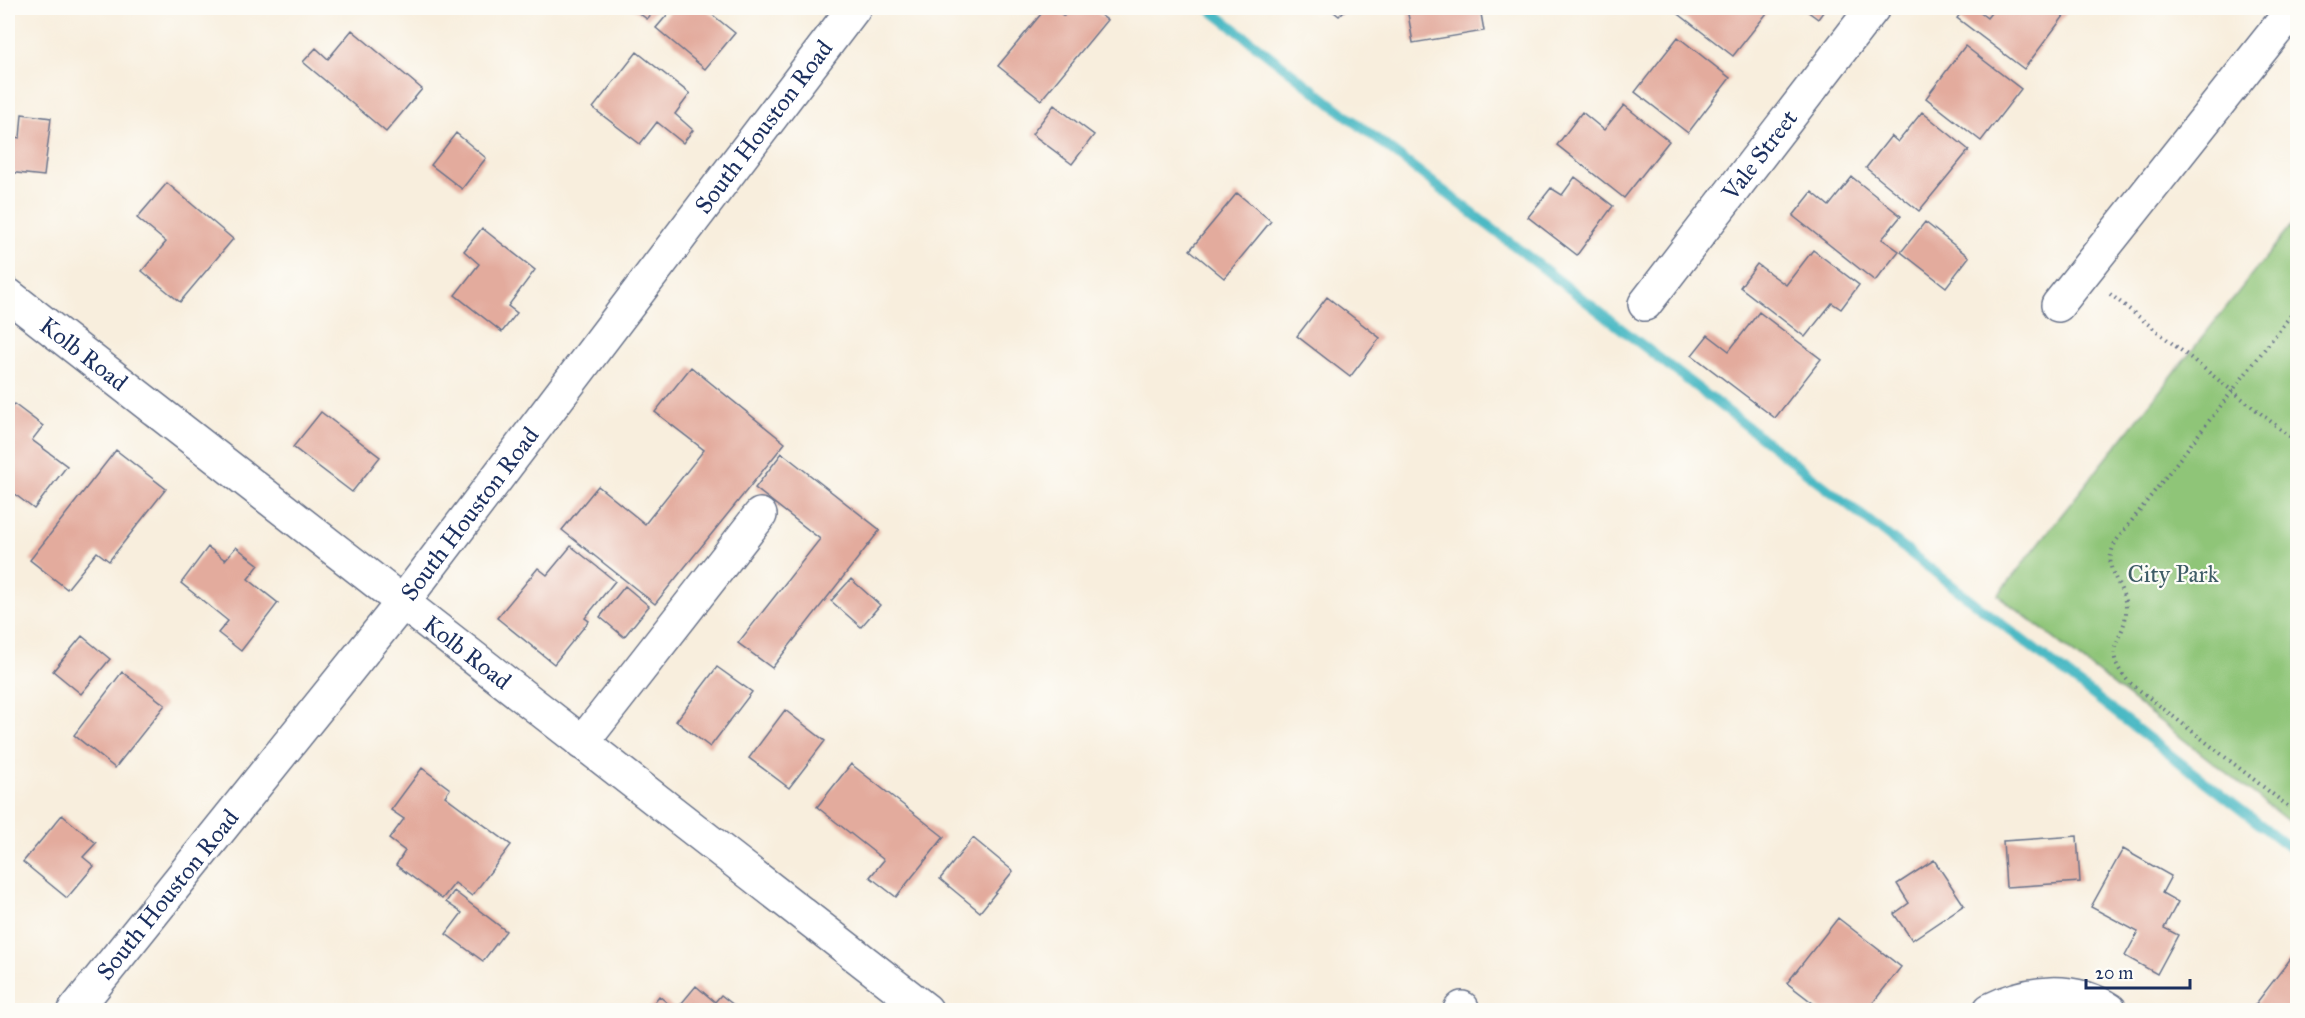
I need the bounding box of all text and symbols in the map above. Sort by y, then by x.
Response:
street label: South Houston Road [688,34,839,220]
street label: Vale Street [1715,103,1804,207]
street label: Kolb Road [34,310,134,398]
street label: South Houston Road [394,421,545,607]
park label: City Park [2127,559,2219,589]
street label: Kolb Road [417,609,517,696]
street label: South Houston Road [90,803,245,986]
scale bar [2086,952,2190,990]
text: 20 m [2095,962,2133,984]

